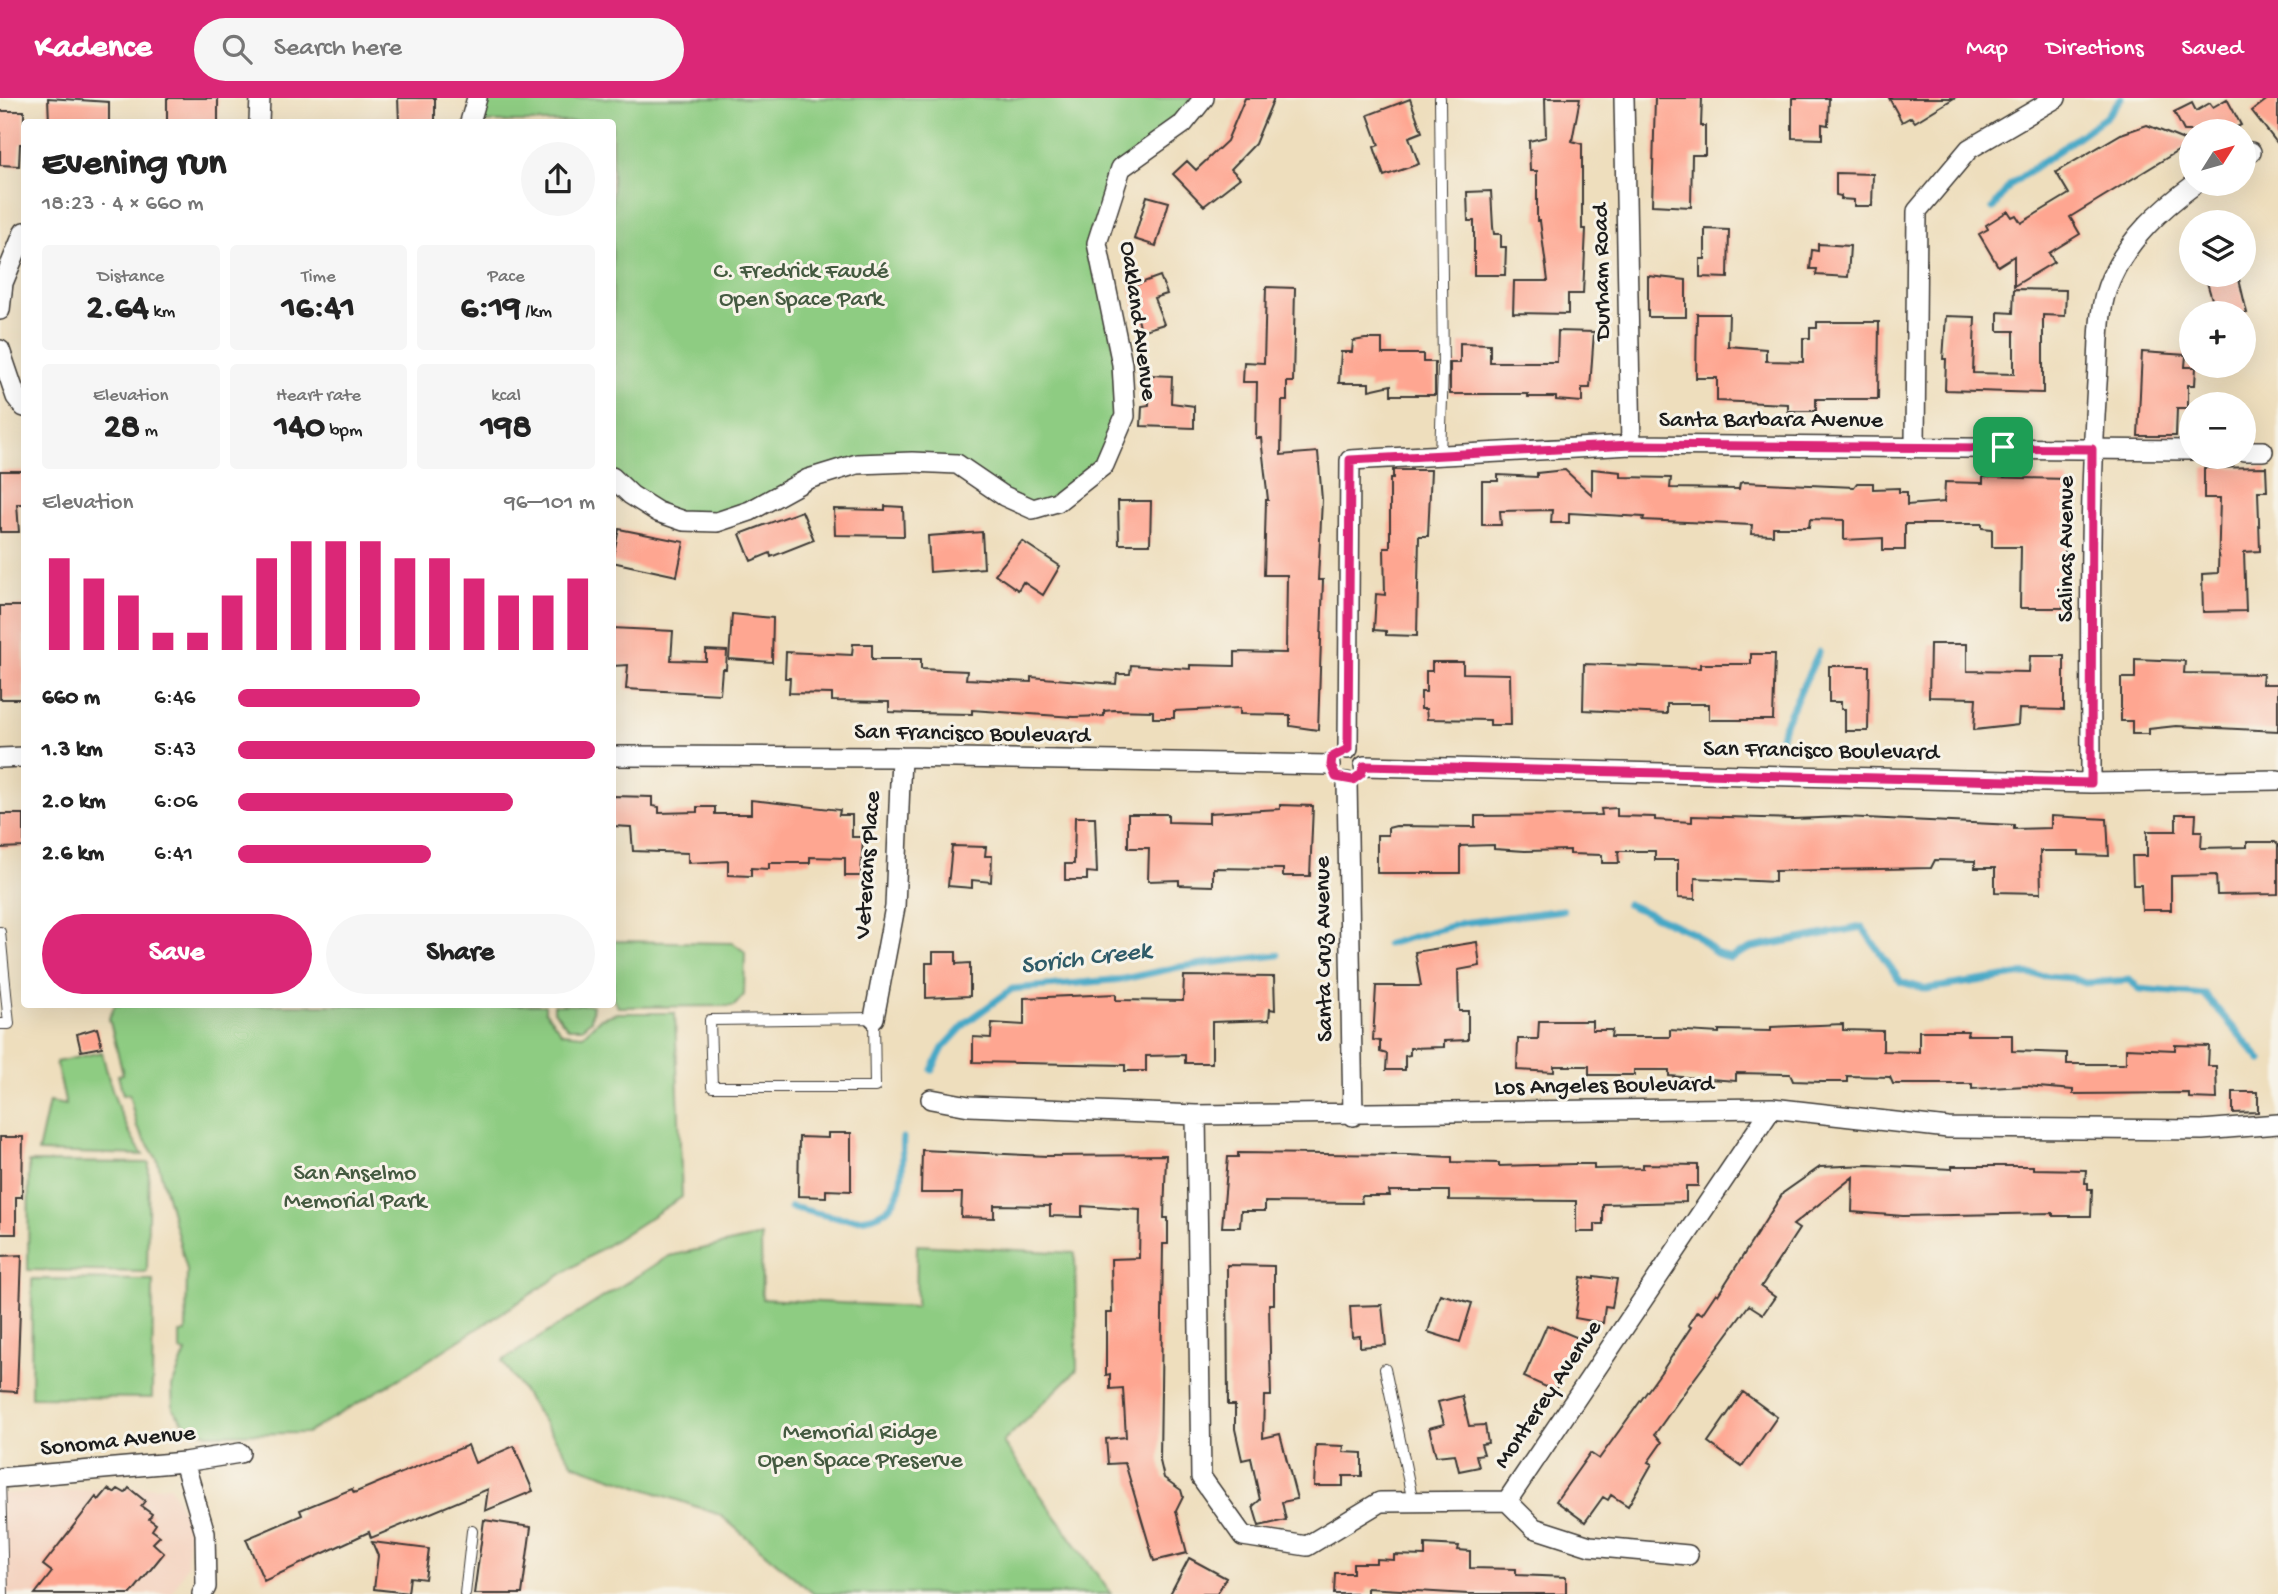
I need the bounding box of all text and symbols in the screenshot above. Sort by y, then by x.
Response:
search box [194,18,684,81]
text: Kadence [35,30,152,68]
icon: search [218,30,256,68]
text: Search here [274,34,402,65]
text: Map [1966,35,2008,64]
text: Directions [2046,35,2144,64]
text: Saved [2182,35,2243,64]
north arrow [2179,119,2256,196]
map controls [2179,119,2256,469]
button: share [521,142,595,216]
text: Evening run [42,143,226,187]
text: 18:23 · 4 × 660 m [42,191,203,218]
street label: Durham Road [1587,201,1619,343]
button: layers [2179,210,2256,287]
street label: Oakland Avenue [1111,240,1163,403]
park label: C. Fredrick Faudé Open Space Park [713,258,889,315]
text: Distance [97,266,164,289]
text: Time [301,266,336,289]
text: Pace [488,266,525,289]
text: 2.64 [86,289,149,330]
text: 16:41 [282,289,355,330]
text: 6:19 [460,289,521,330]
text: km [149,301,175,324]
text: /km [521,301,552,324]
button: + [2179,301,2256,378]
text: Elevation [93,385,169,408]
text: Heart rate [276,385,361,408]
text: kcal [491,385,521,408]
button: − [2179,392,2256,469]
street label: Santa Barbara Avenue [1659,407,1884,436]
text: 28 [104,408,140,449]
text: 140 [275,408,325,449]
text: 198 [481,408,532,449]
pin [1973,417,2033,477]
text: m [140,420,158,443]
text: bpm [325,420,362,443]
icon: arrive [1984,428,2022,466]
street label: Salinas Avenue [2053,475,2082,622]
text: Elevation [42,490,133,517]
text: 96–101 m [504,490,595,517]
text: 660 m [42,685,100,712]
text: 6:46 [154,685,195,712]
street label: San Francisco Boulevard [854,718,1092,752]
street label: San Francisco Boulevard [1703,735,1941,769]
text: 1.3 km [42,737,102,764]
text: 5:43 [154,737,196,764]
text: 2.0 km [42,789,106,816]
text: 6:06 [154,789,198,816]
street label: Veterans Place [849,790,889,941]
text: 2.6 km [42,841,104,868]
text: 6:41 [154,841,193,868]
street label: Santa Cruz Avenue [1309,855,1341,1042]
button: Save [42,914,312,994]
button: Share [326,914,595,994]
water label: Sorich Creek [1019,936,1155,983]
street label: Los Angeles Boulevard [1494,1071,1716,1103]
park label: San Anselmo Memorial Park [284,1160,428,1217]
street label: Monterey Avenue [1489,1315,1610,1475]
street label: Sonoma Avenue [39,1419,198,1465]
park label: Memorial Ridge Open Space Preserve [757,1419,963,1476]

